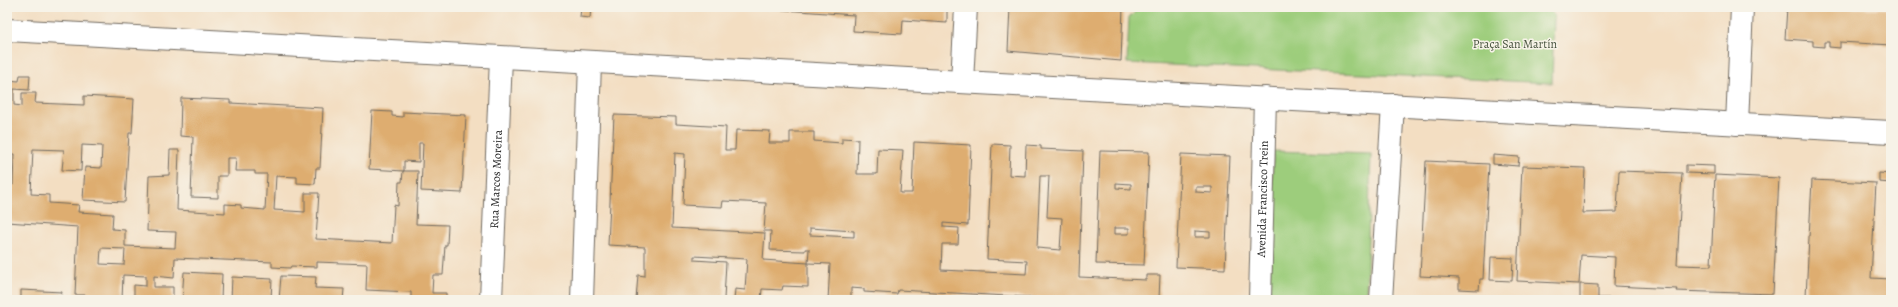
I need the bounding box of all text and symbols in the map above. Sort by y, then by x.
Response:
park label: Praça San Martín [1473,36,1558,52]
street label: Rua Marcos Moreira [486,129,506,229]
street label: Avenida Francisco Trein [1253,140,1272,259]

